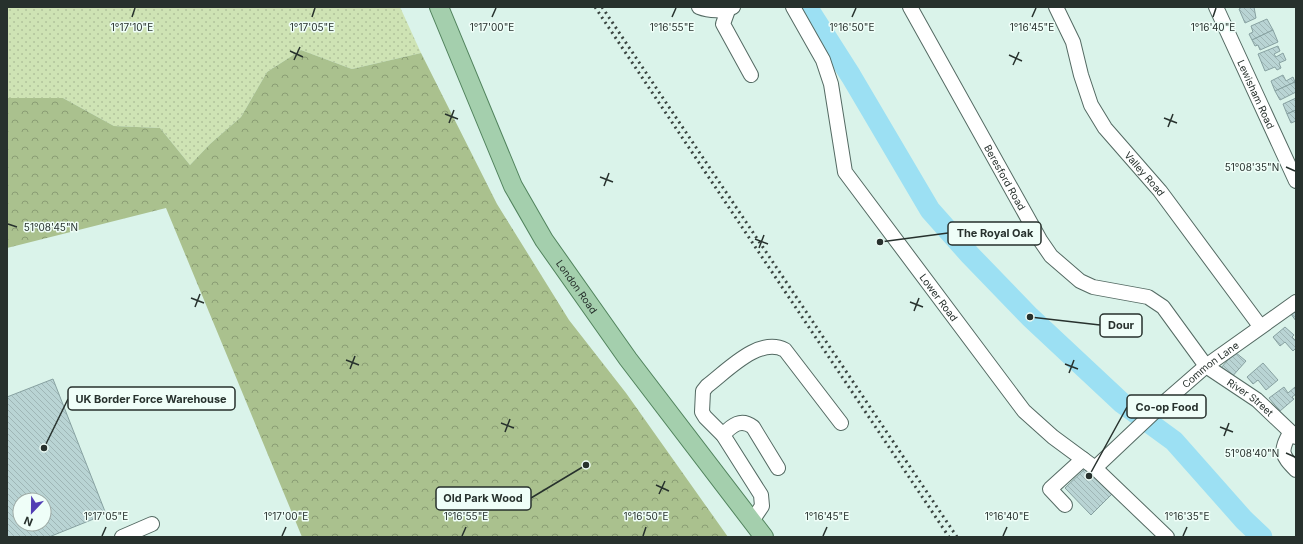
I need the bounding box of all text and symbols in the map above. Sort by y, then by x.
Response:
text: 1°17'10"E [111,21,153,33]
text: 1°17'05"E [290,21,334,33]
text: 1°17'00"E [470,21,514,33]
text: 1°16'55"E [650,21,694,33]
text: 1°16'50"E [830,21,874,33]
text: 1°16'45"E [1010,21,1054,33]
text: 1°16'40"E [1191,21,1235,33]
street label: Lewisham Road [1235,58,1277,131]
street label: Beresford Road [982,142,1028,212]
street label: Valley Road [1122,149,1168,198]
text: 51°08'35"N [1225,161,1279,173]
text: 51°08'45"N [24,221,78,233]
callout: The Royal Oak [948,222,1041,245]
text: The Royal Oak [957,226,1034,240]
street label: London Road [554,258,600,316]
street label: Lower Road [917,271,961,323]
callout: Dour [1100,314,1142,337]
text: Dour [1108,318,1135,332]
street label: Common Lane [1179,339,1241,390]
street label: River Street [1225,376,1276,419]
callout: UK Border Force Warehouse [68,387,235,410]
text: UK Border Force Warehouse [75,392,227,406]
callout: Co-op Food [1127,395,1206,418]
text: Co-op Food [1136,400,1199,414]
text: 51°08'40"N [1225,447,1279,459]
callout: Old Park Wood [436,487,531,510]
text: Old Park Wood [443,491,523,505]
north arrow [12,492,52,532]
text: 1°17'05"E [84,510,128,522]
text: 1°17'00"E [264,510,308,522]
text: 1°16'55"E [444,510,488,522]
text: 1°16'50"E [624,510,668,522]
text: 1°16'45"E [805,510,849,522]
text: 1°16'40"E [985,510,1029,522]
text: 1°16'35"E [1165,510,1209,522]
text: N [22,513,35,529]

